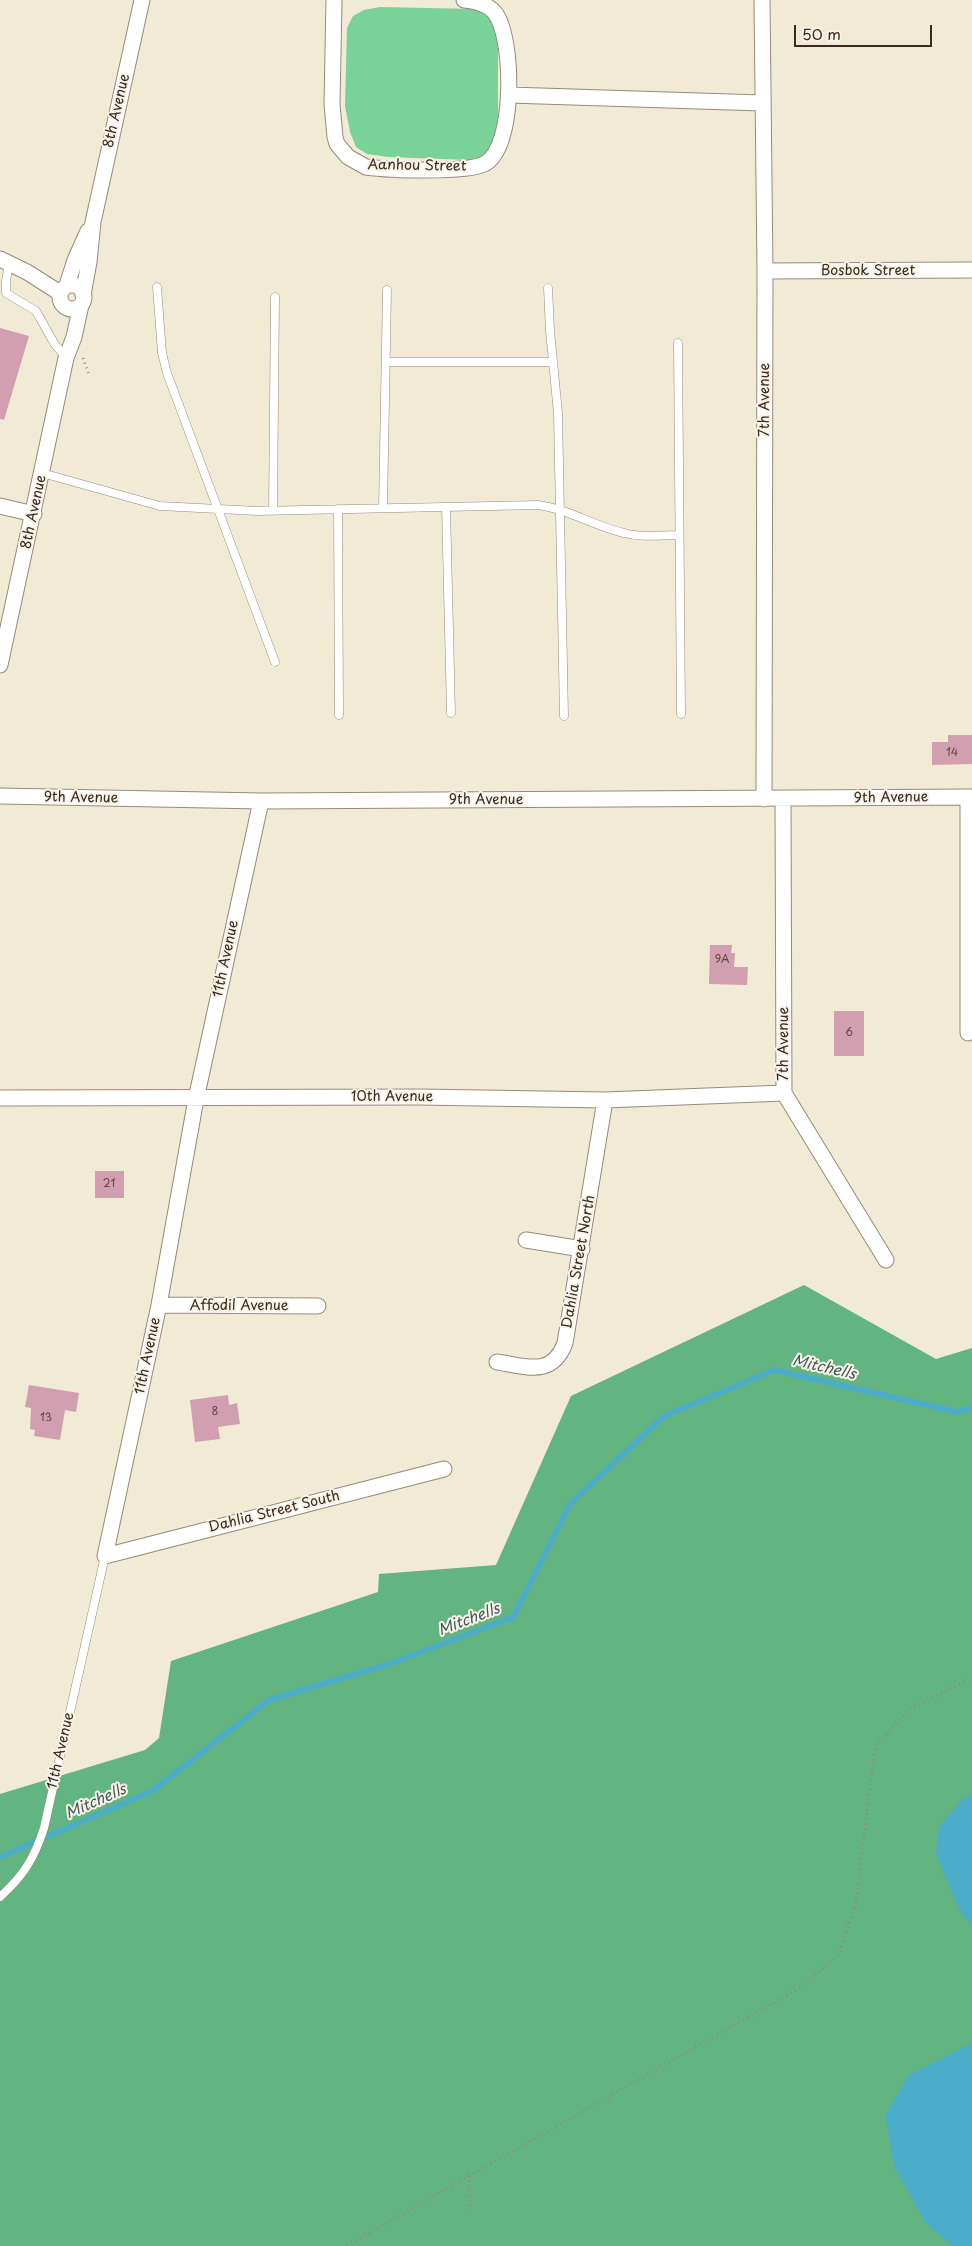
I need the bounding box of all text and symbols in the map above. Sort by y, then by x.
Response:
scale bar [797,15,934,47]
text: 50 m [802,22,841,45]
street label: 8th Avenue [100,72,134,150]
street label: Aanhou Street [367,157,467,175]
street label: Bosbok Street [821,263,915,279]
street label: 7th Avenue [757,363,773,437]
street label: 8th Avenue [18,473,50,551]
house number: 14 [946,746,958,760]
street label: 9th Avenue [44,789,118,807]
street label: 9th Avenue [854,789,928,807]
street label: 9th Avenue [449,792,523,808]
street label: 11th Avenue [210,919,242,999]
house number: 9A [715,953,729,967]
street label: 7th Avenue [776,1007,792,1081]
house number: 6 [845,1026,853,1040]
street label: 10th Avenue [351,1089,433,1105]
house number: 21 [103,1177,115,1191]
street label: Dahlia Street North [559,1194,599,1330]
street label: Affodil Avenue [190,1298,288,1314]
street label: 11th Avenue [132,1316,164,1396]
water label: Mitchells [791,1352,857,1384]
house number: 8 [212,1405,218,1419]
house number: 13 [40,1411,52,1425]
street label: Dahlia Street South [207,1488,341,1536]
water label: Mitchells [436,1600,502,1640]
street label: 11th Avenue [44,1711,78,1791]
water label: Mitchells [63,1781,129,1823]

